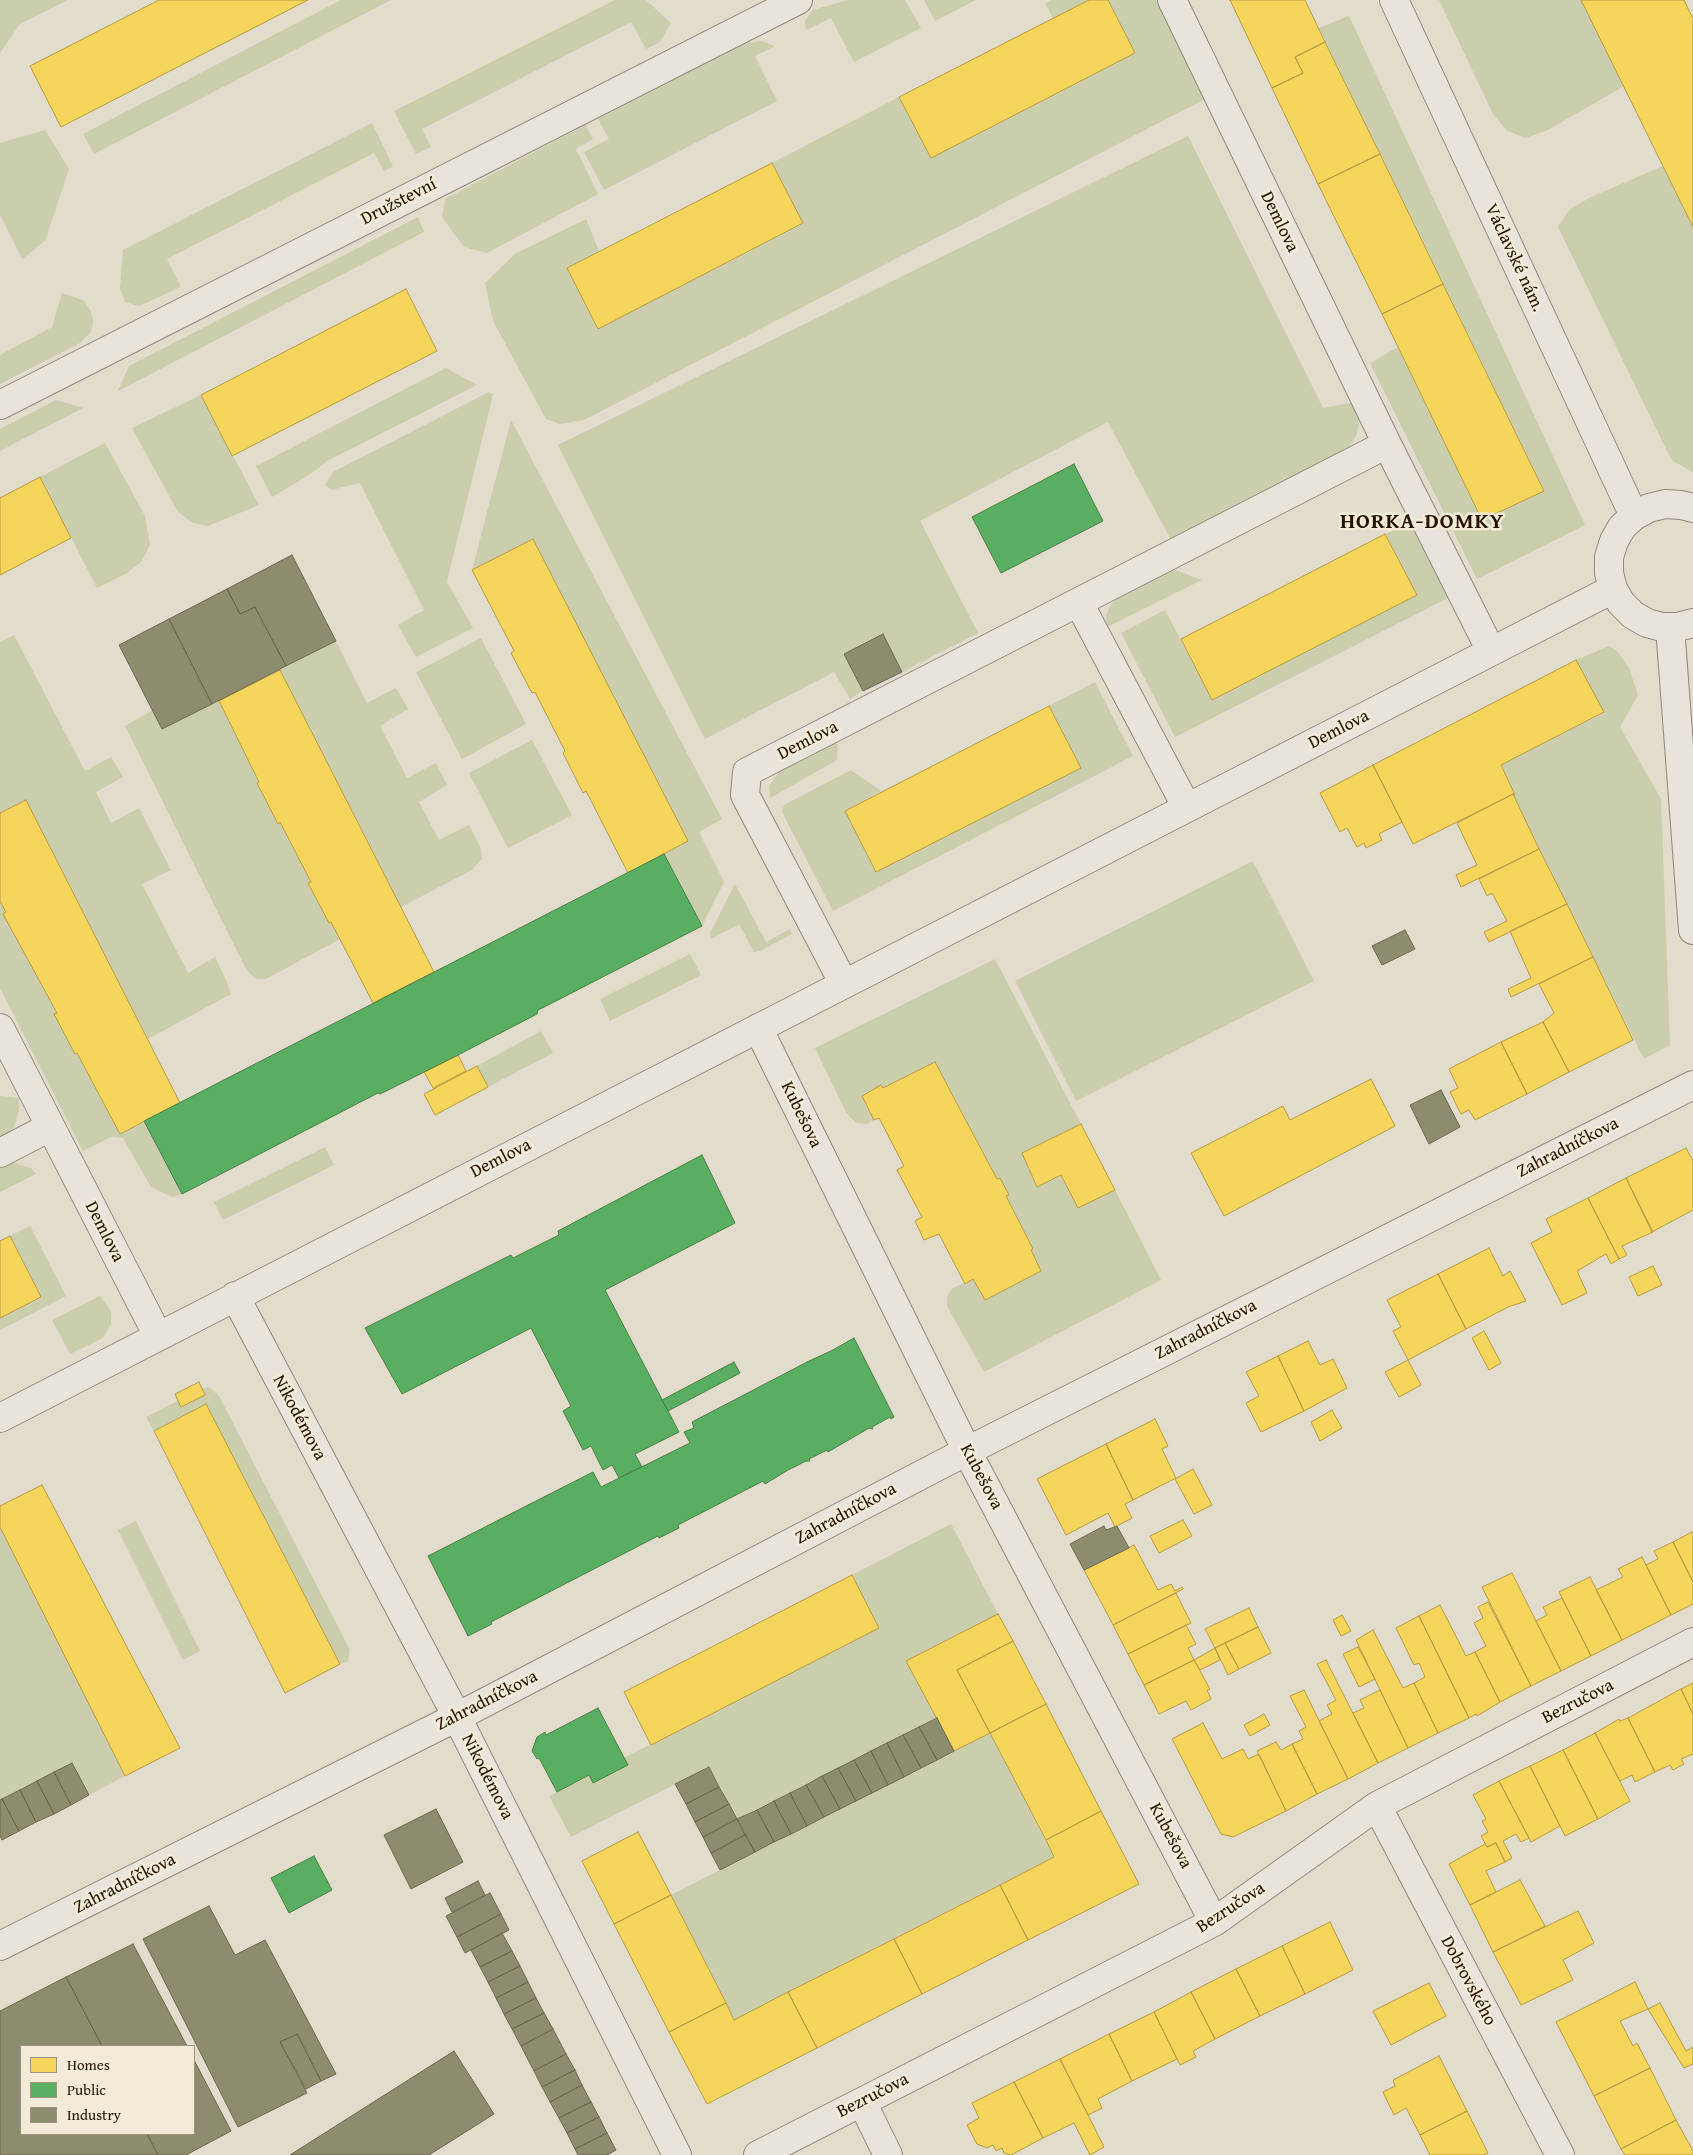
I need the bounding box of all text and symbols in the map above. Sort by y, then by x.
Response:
street label: Družstevní [358,174,440,230]
street label: Demlova [1255,188,1303,256]
street label: Václavské nám. [1480,201,1548,315]
district label: HORKA-DOMKY [1339,509,1505,535]
street label: Demlova [1305,706,1373,754]
street label: Demlova [774,717,842,765]
street label: Kubešova [776,1078,826,1152]
street label: Zahradníčkova [1513,1113,1623,1183]
street label: Demlova [467,1135,535,1183]
street label: Demlova [80,1198,128,1266]
street label: Zahradníčkova [1151,1295,1261,1365]
street label: Nikodémova [268,1372,330,1464]
street label: Kubešova [955,1440,1007,1514]
street label: Zahradníčkova [792,1478,900,1550]
street label: Zahradníčkova [432,1666,542,1736]
street label: Bezručova [1539,1675,1617,1729]
street label: Nikodémova [456,1730,518,1824]
street label: Kubešova [1144,1799,1196,1873]
street label: Zahradníčkova [70,1849,180,1919]
street label: Bezručova [1193,1878,1269,1938]
street label: Dobrovského [1435,1932,1501,2030]
legend [20,2045,195,2135]
text: Homes [67,2054,110,2075]
street label: Bezručova [834,2069,912,2123]
text: Public [67,2079,106,2100]
text: Industry [67,2104,121,2125]

